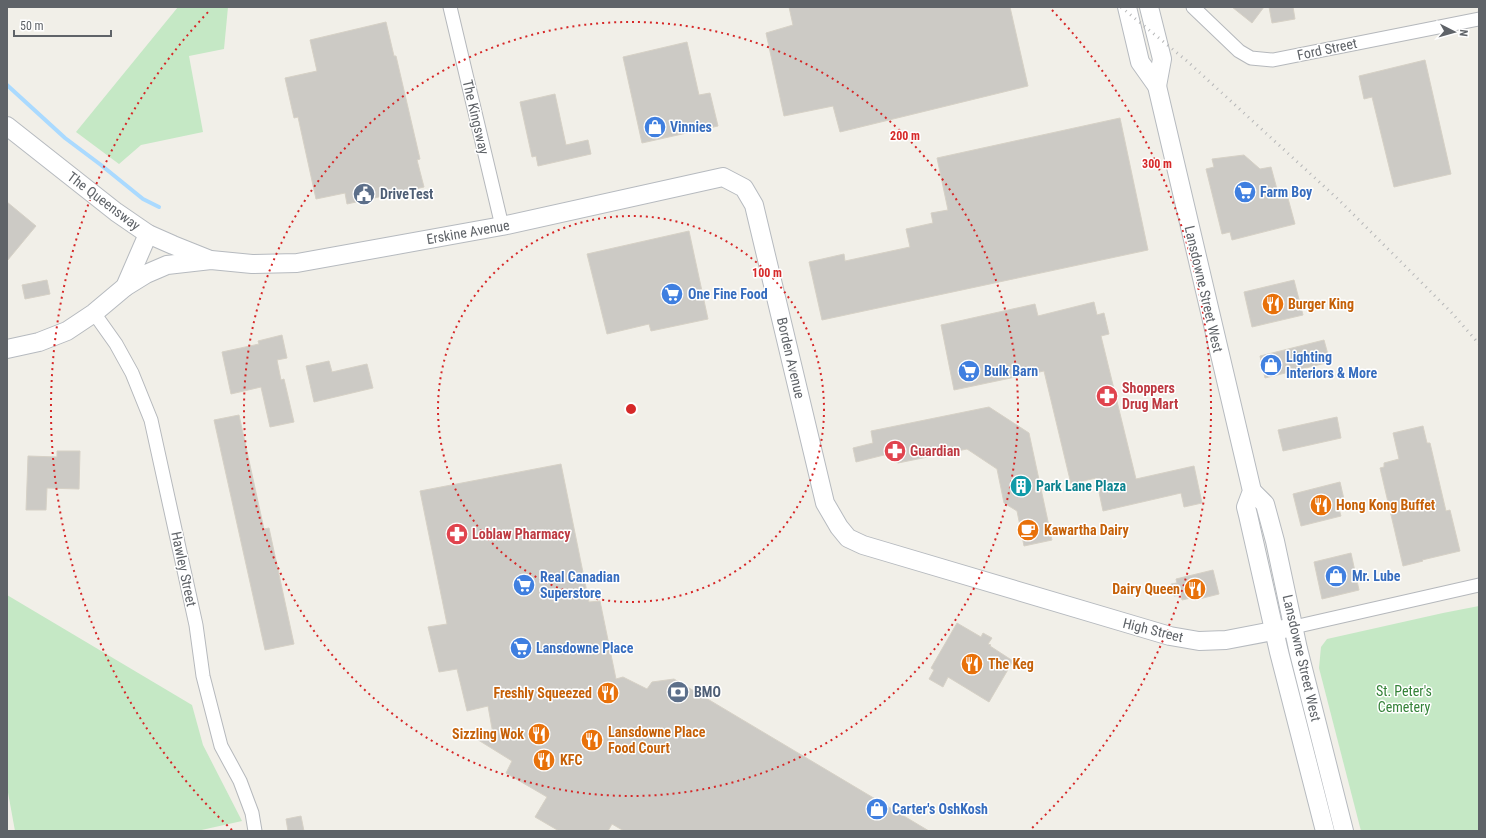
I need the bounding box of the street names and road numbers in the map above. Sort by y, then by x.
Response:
street label: Ford Street [1296,35,1358,63]
street label: The Kingsway [460,78,492,156]
street label: The Queensway [65,168,144,234]
street label: Erskine Avenue [425,217,511,247]
street label: Lansdowne Street West [1182,224,1226,354]
street label: Borden Avenue [774,316,808,400]
street label: Hawley Street [168,530,200,608]
street label: Lansdowne Street West [1280,593,1324,723]
street label: High Street [1121,615,1185,645]

